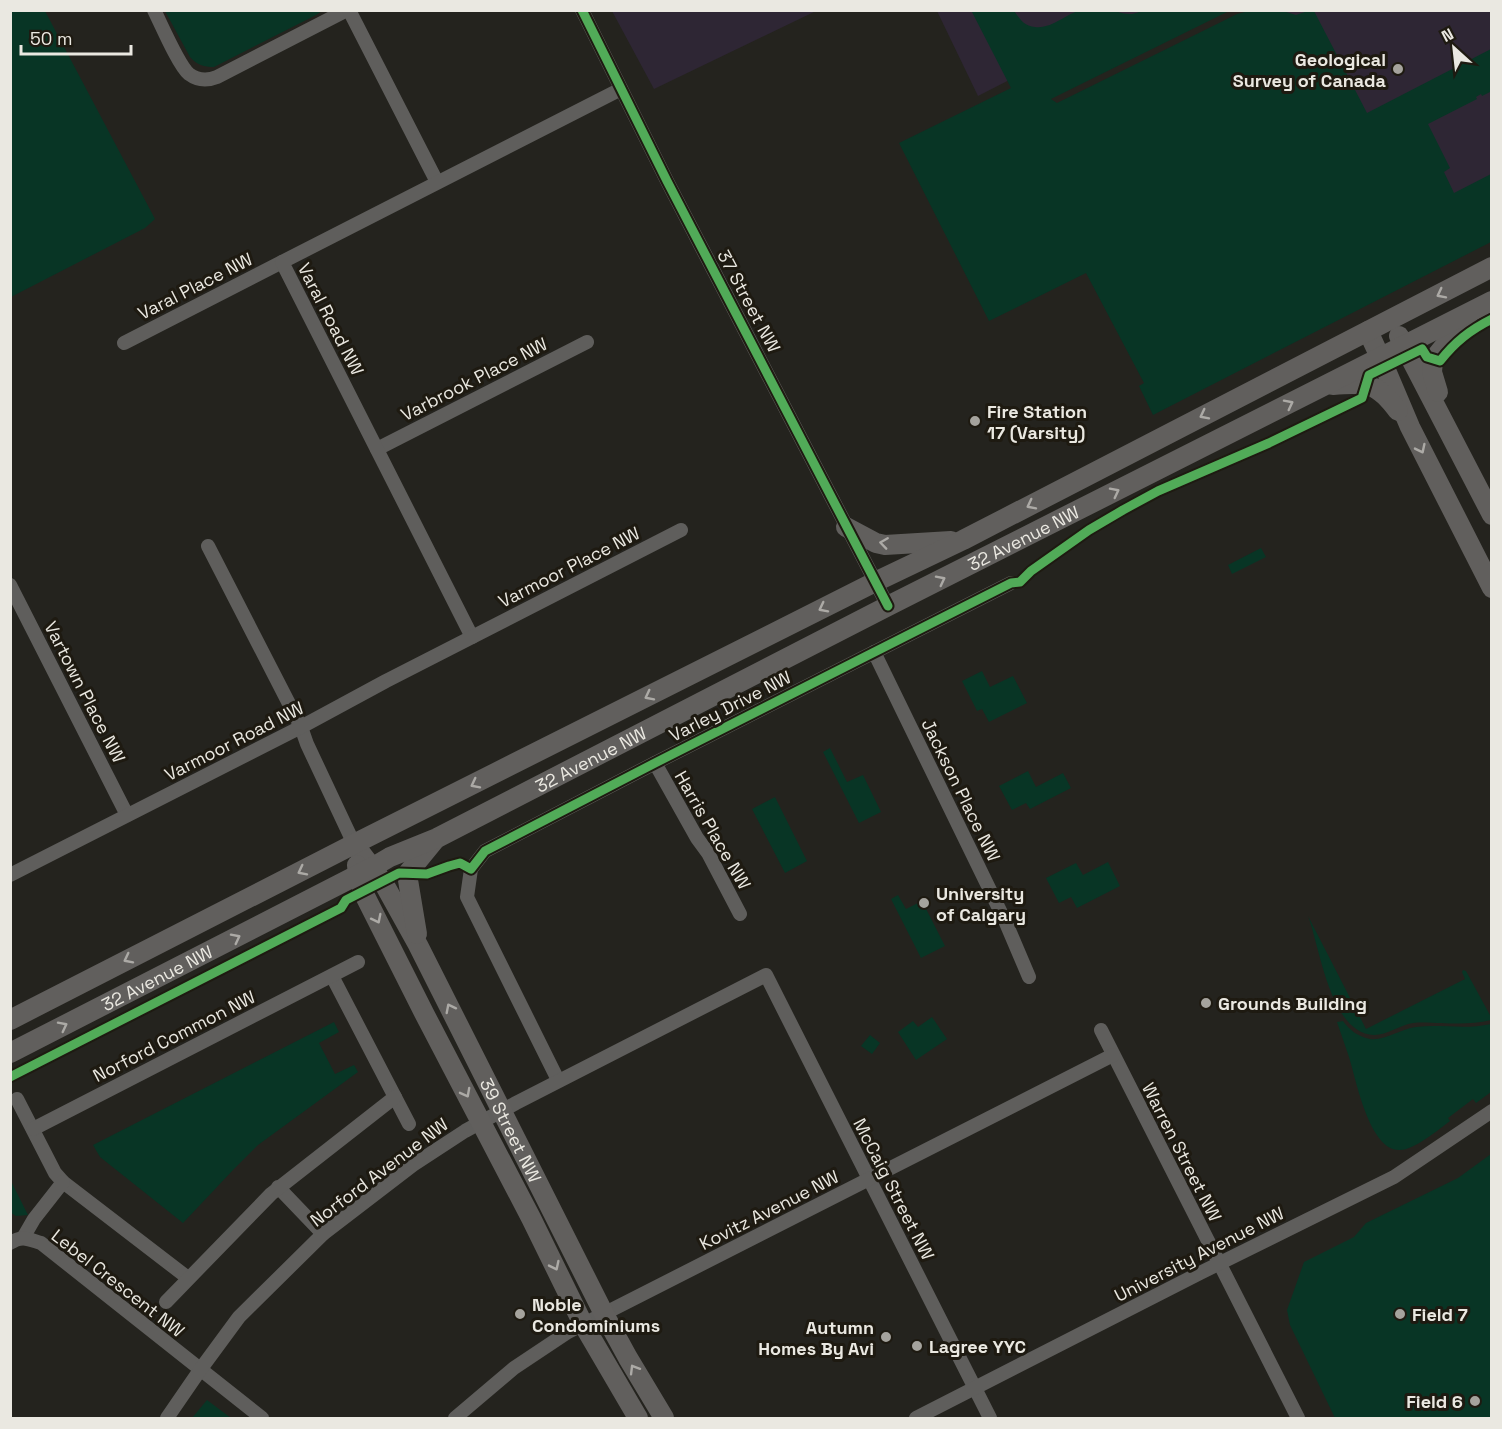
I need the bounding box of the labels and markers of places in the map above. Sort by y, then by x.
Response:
place label: Geological Survey of Canada [1233,48,1387,92]
marker: Geological Survey of Canada [1391,62,1405,76]
place label: Fire Station 17 (Varsity) [987,400,1087,444]
marker: Fire Station 17 (Varsity) [968,414,982,428]
place label: University of Calgary [936,882,1026,926]
marker: University of Calgary [917,896,931,910]
place label: Grounds Building [1218,992,1367,1015]
marker: Grounds Building [1199,996,1213,1010]
place label: Noble Condominiums [532,1293,660,1337]
place label: Field 7 [1412,1303,1468,1326]
marker: Noble Condominiums [513,1307,527,1321]
marker: Field 7 [1393,1307,1407,1321]
place label: Autumn Homes By Avi [758,1316,874,1360]
marker: Autumn Homes By Avi [879,1330,893,1344]
place label: Lagree YYC [929,1335,1026,1358]
marker: Lagree YYC [910,1339,924,1353]
place label: Field 6 [1406,1390,1463,1413]
marker: Field 6 [1468,1394,1482,1408]

